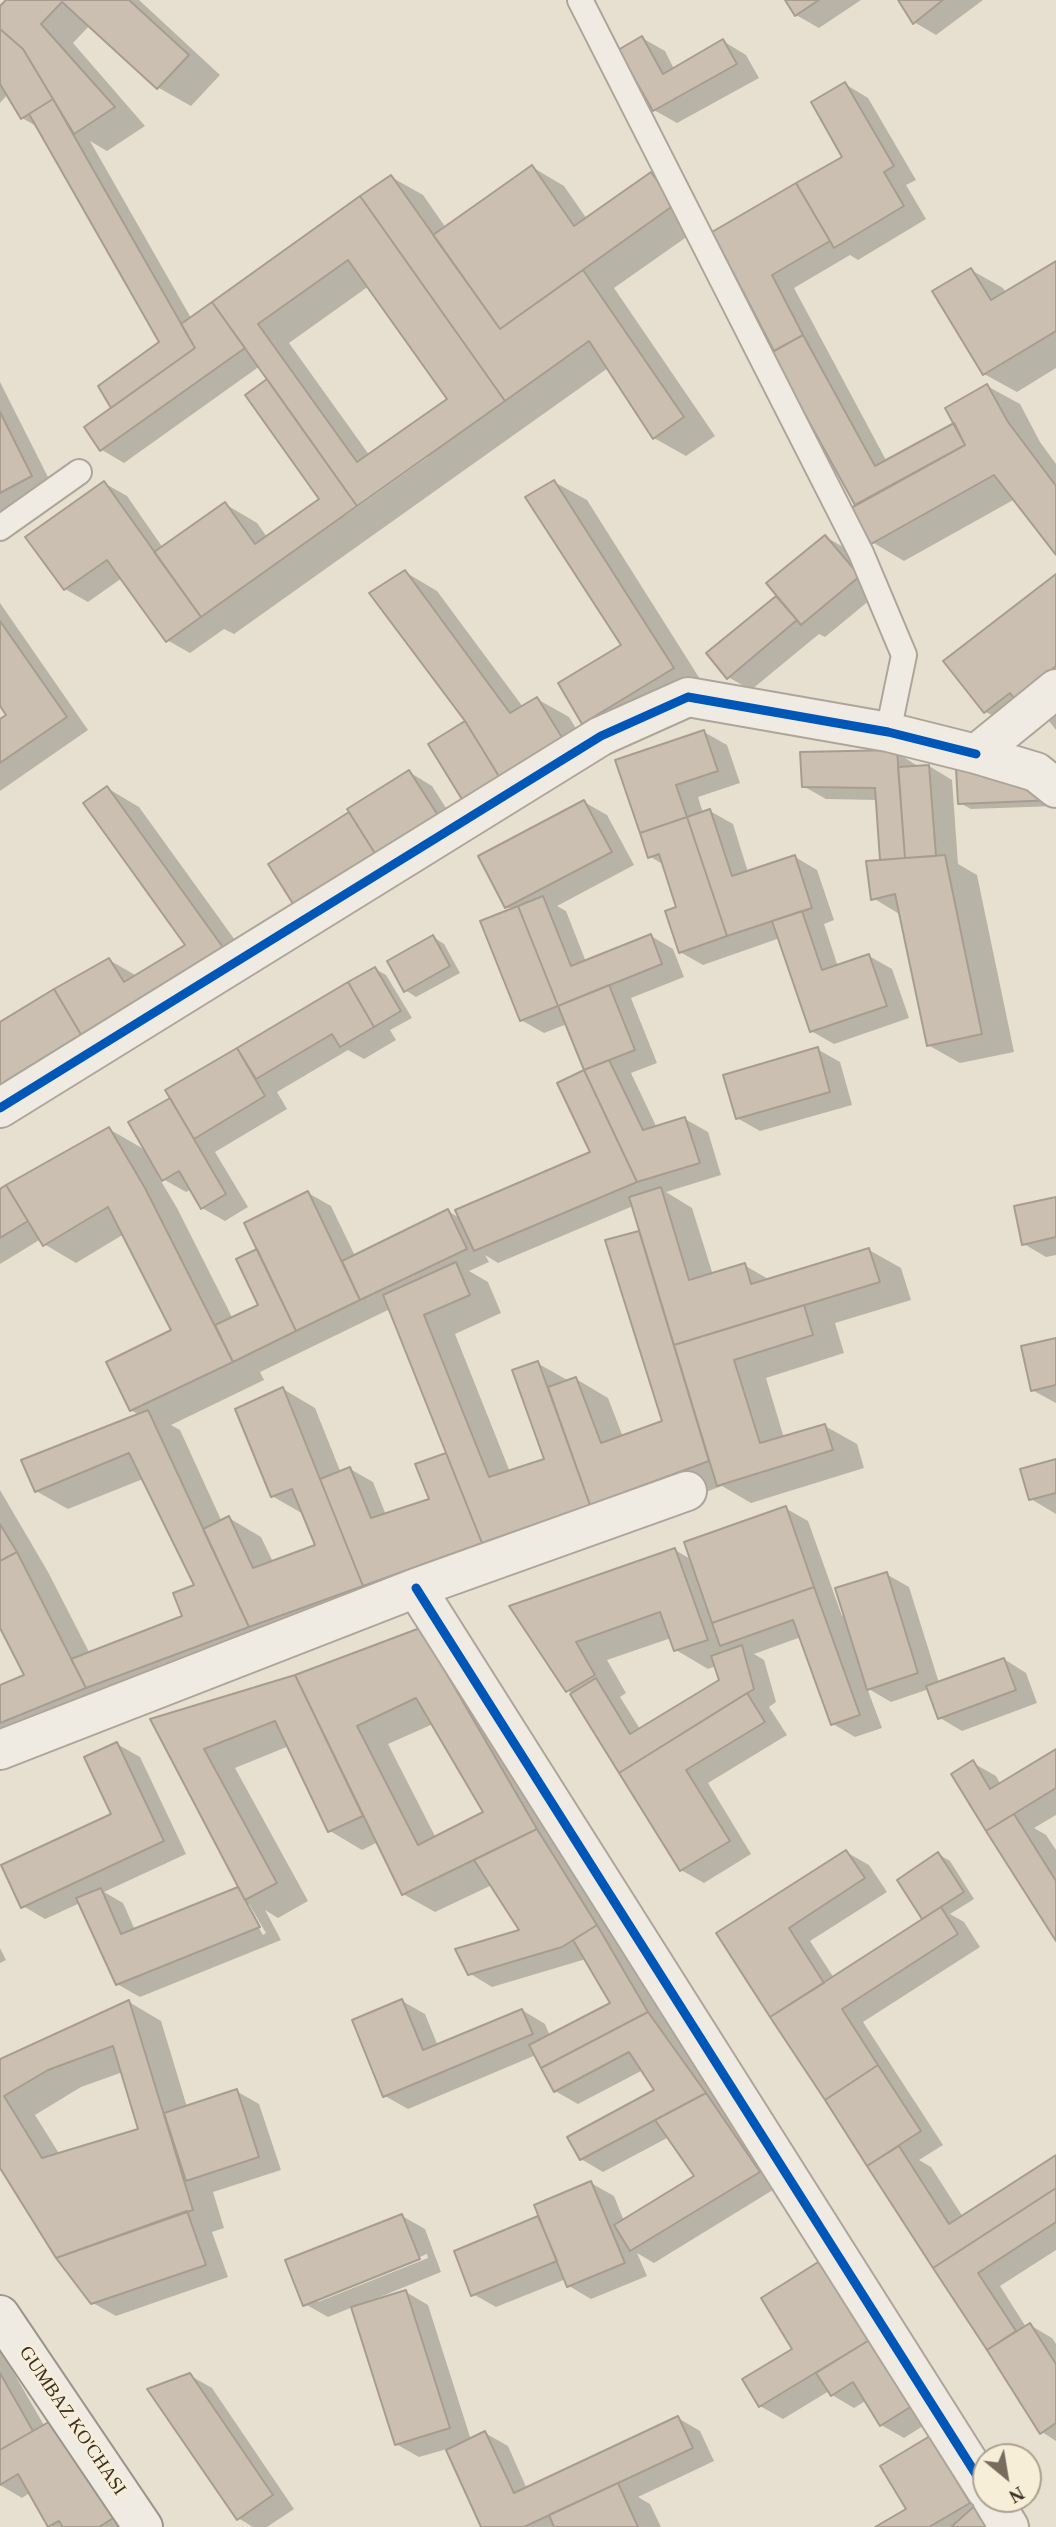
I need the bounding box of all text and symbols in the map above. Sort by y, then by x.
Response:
street label: GUMBAZ KO'CHASI [14,2342,130,2500]
north arrow [972,2443,1042,2513]
text: N [1006,2482,1028,2507]

